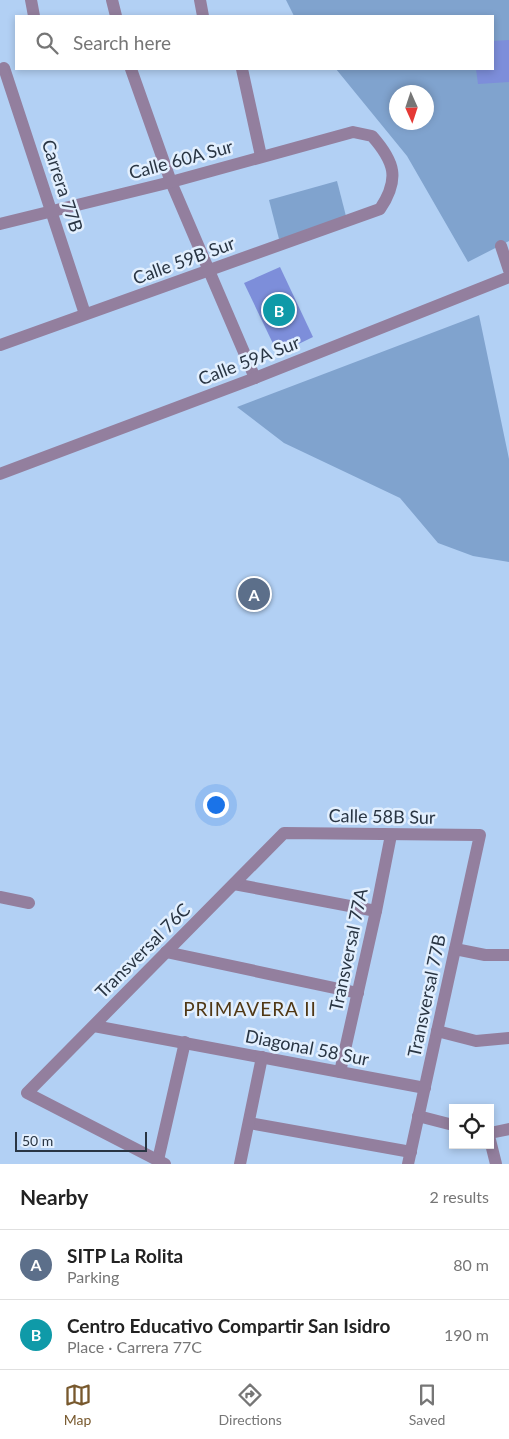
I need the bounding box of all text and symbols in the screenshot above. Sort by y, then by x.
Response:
search box [15,15,494,70]
icon: search [33,29,61,57]
text: Search here [73,31,171,54]
north arrow [389,85,434,130]
street label: Calle 60A Sur [126,134,236,183]
street label: Carrera 77B [38,137,88,235]
street label: Calle 59B Sur [130,231,238,289]
pin: B [263,291,295,329]
street label: Calle 59A Sur [195,330,303,389]
pin: A [238,575,270,613]
your location [203,792,229,818]
street label: Calle 58B Sur [328,804,436,828]
street label: Transversal 77A [324,885,372,1013]
street label: Transversal 76C [90,898,194,1002]
street label: Transversal 77B [402,932,450,1059]
district label: PRIMAVERA II [183,997,317,1020]
street label: Diagonal 58 Sur [243,1024,371,1070]
map controls [449,1104,494,1149]
button: locate [449,1104,494,1149]
scale bar [15,1129,148,1152]
text: 50 m [22,1132,53,1149]
text: Nearby [20,1184,88,1209]
text: 2 results [429,1187,489,1206]
text: SITP La Rolita [67,1244,183,1267]
text: A [30,1255,42,1274]
text: 80 m [453,1255,489,1274]
text: Parking [67,1267,119,1286]
text: Centro Educativo Compartir San Isidro [67,1314,390,1337]
text: B [31,1325,41,1344]
text: 190 m [444,1325,489,1344]
text: Place · Carrera 77C [67,1337,202,1356]
tab: Map [64,1381,92,1428]
tab: Directions [219,1381,282,1428]
tab: Saved [409,1381,445,1428]

